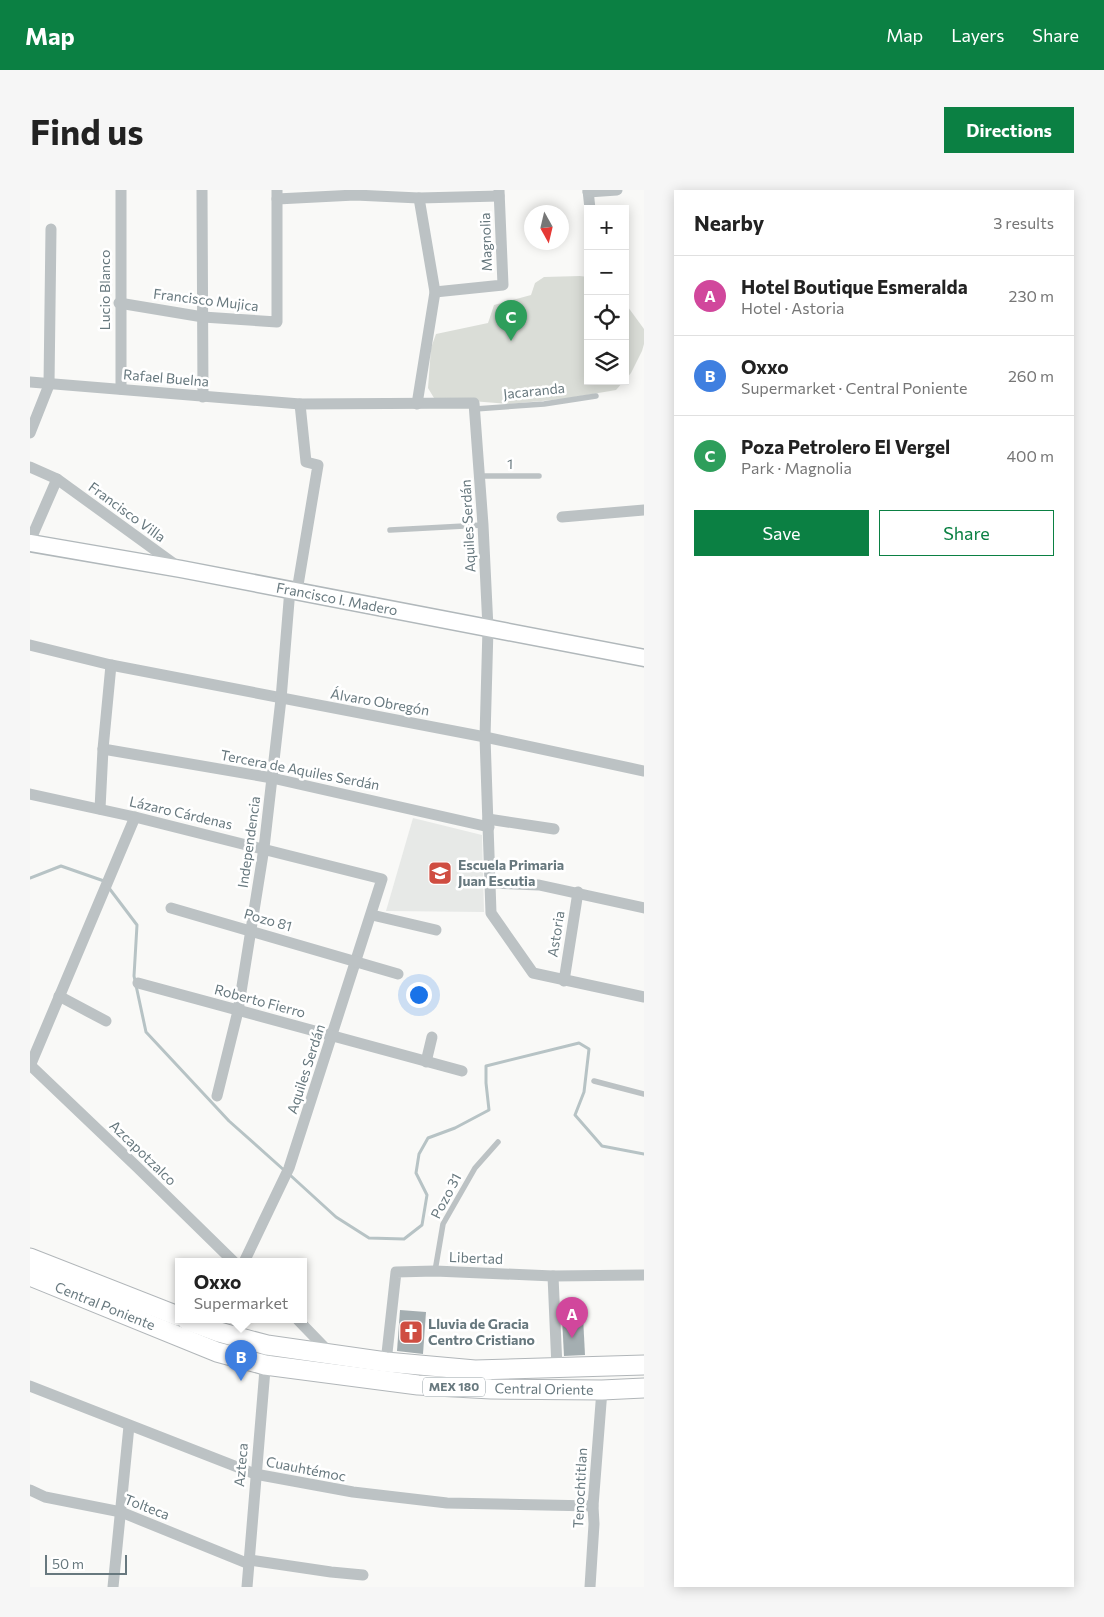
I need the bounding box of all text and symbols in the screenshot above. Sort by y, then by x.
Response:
text: Map [25,21,75,50]
text: Map [886,24,923,46]
text: Layers [951,24,1004,46]
text: Share [1032,24,1079,46]
button: Directions [944,107,1074,153]
text: Find us [30,109,144,152]
north arrow [524,205,569,250]
map controls [584,205,629,385]
button: + [584,205,629,250]
text: Nearby [694,210,764,235]
street label: Magnolia [476,212,495,272]
text: 3 results [993,213,1054,232]
street label: Lucio Blanco [96,250,113,330]
button: − [584,250,629,295]
text: Hotel Boutique Esmeralda [741,275,968,298]
street label: Francisco Mujica [152,285,260,314]
text: A [704,286,716,305]
text: 230 m [1009,286,1054,305]
button: locate [584,295,629,340]
text: Hotel · Astoria [741,298,844,317]
pin: C [495,300,527,341]
button: layers [584,340,629,385]
text: Oxxo [741,355,789,378]
street label: Rafael Buelna [122,365,210,390]
text: B [705,366,715,385]
text: 260 m [1008,366,1054,385]
text: Supermarket · Central Poniente [741,378,967,397]
street label: Jacaranda [502,379,566,402]
text: Poza Petrolero El Vergel [741,435,950,458]
text: C [705,446,715,465]
text: 400 m [1006,446,1054,465]
street label: 1 [507,455,513,472]
text: Park · Magnolia [741,458,852,477]
street label: Francisco Villa [85,478,169,545]
street label: Aquiles Serdán [457,479,478,573]
button: Save [694,510,869,556]
button: Share [879,510,1054,556]
street label: Francisco I. Madero [275,578,399,619]
street label: Álvaro Obregón [329,684,431,719]
street label: Tercera de Aquiles Serdán [219,746,381,793]
street label: Lázaro Cárdenas [128,792,234,833]
street label: Independencia [234,795,263,889]
place label: Escuela Primaria Juan Escutia [458,856,564,889]
school or university icon: Escuela Primaria Juan Escutia [427,860,453,886]
street label: Pozo 81 [242,905,294,934]
street label: Astoria [543,910,568,958]
street label: Roberto Fierro [213,980,308,1021]
your location [406,982,432,1008]
street label: Aquiles Serdán [283,1022,328,1116]
street label: Azcapotzalco [106,1117,180,1189]
street label: Pozo 31 [427,1170,465,1221]
street label: Libertad [449,1248,503,1267]
popup [175,1258,307,1323]
text: Oxxo [194,1270,241,1293]
street label: Central Poniente [53,1278,158,1333]
text: Supermarket [194,1293,288,1312]
pin: A [556,1297,588,1338]
place label: Lluvia de Gracia Centro Cristiano [428,1315,535,1348]
church icon: Lluvia de Gracia Centro Cristiano [398,1319,424,1345]
pin: B [225,1340,257,1381]
road number: MEX 180 [423,1378,485,1396]
street label: Central Oriente [494,1379,594,1398]
street label: Azteca [230,1442,251,1488]
street label: Tenochtitlan [569,1447,590,1529]
street label: Cuauhtémoc [265,1452,348,1485]
street label: Tolteca [122,1490,172,1523]
scale bar [45,1552,128,1575]
text: 50 m [52,1555,84,1572]

